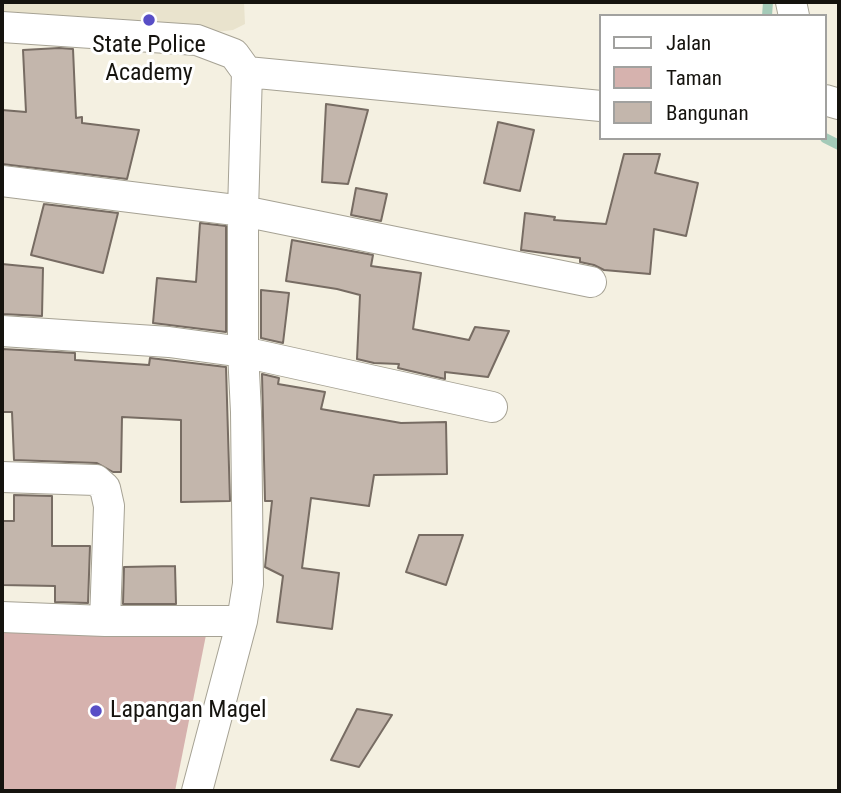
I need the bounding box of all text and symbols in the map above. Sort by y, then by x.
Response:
marker: State Police Academy [141,12,157,28]
legend [600,14,827,140]
text: Jalan [666,31,711,55]
place label: State Police Academy [92,32,206,88]
text: Taman [666,66,722,90]
text: Bangunan [666,101,749,125]
place label: Lapangan Magel [110,697,267,725]
marker: Lapangan Magel [88,703,104,719]

